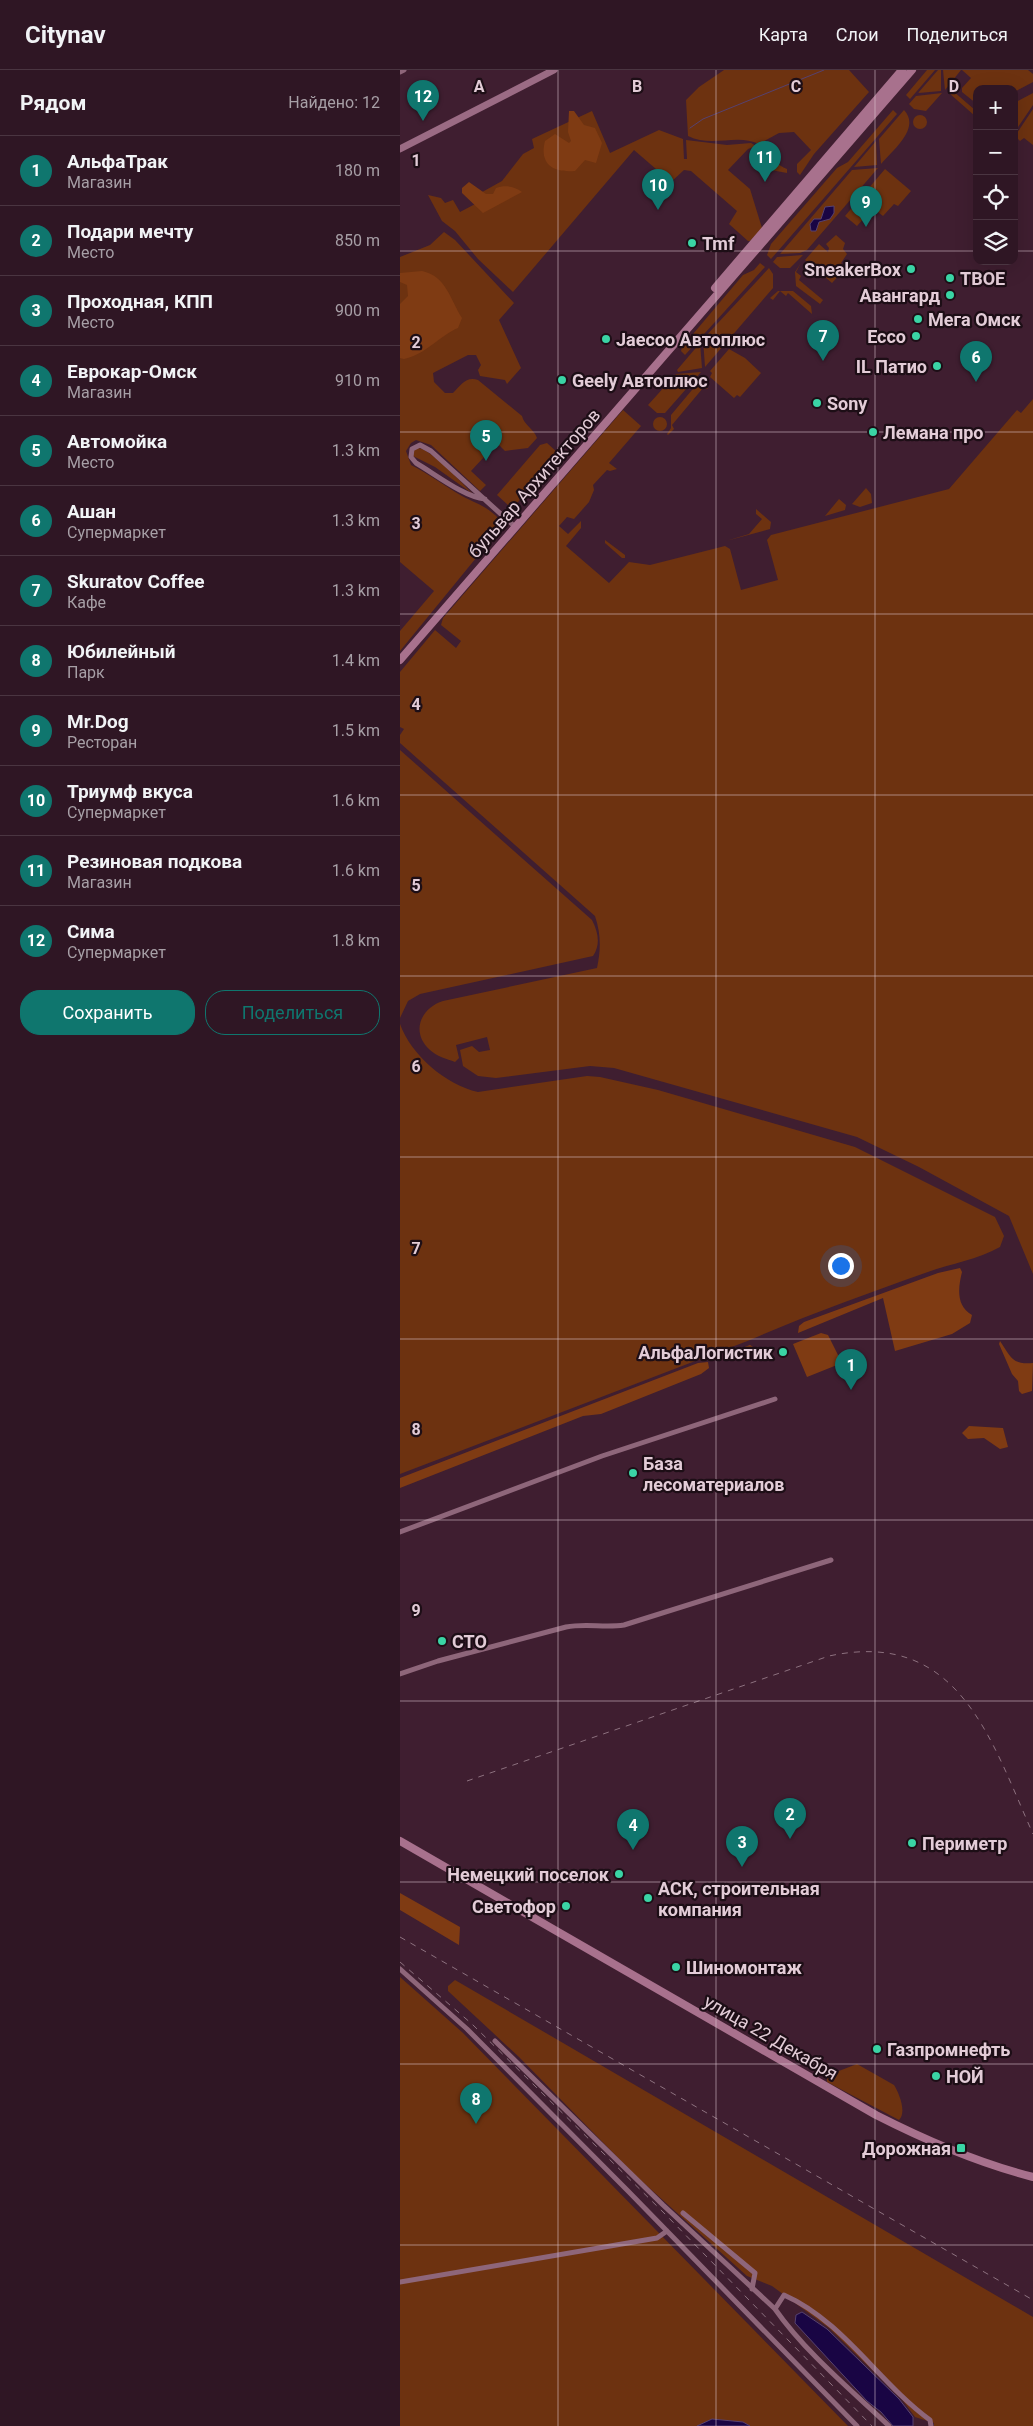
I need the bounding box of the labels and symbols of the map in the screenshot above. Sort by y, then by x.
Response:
text: A [474,77,485,96]
text: B [632,77,642,96]
text: C [791,77,801,96]
text: D [949,77,959,96]
pin: 12 [407,80,439,121]
pin: 11 [749,141,781,182]
text: 1 [411,151,421,170]
pin: 10 [642,169,674,210]
pin: 9 [850,186,882,227]
place label: Tmf [702,233,735,254]
marker: Tmf [686,237,698,249]
place label: SneakerBox [804,259,902,280]
marker: SneakerBox [905,263,917,275]
place label: ТВОЕ [960,268,1005,289]
marker: ТВОЕ [944,272,956,284]
place label: Авангард [859,285,941,306]
marker: Авангард [944,289,956,301]
place label: Мега Омск [928,309,1022,330]
marker: Мега Омск [912,313,924,325]
pin: 7 [807,320,839,361]
place label: Ecco [867,326,906,347]
place label: Jaecoo Автоплюс [616,329,765,350]
marker: Ecco [910,330,922,342]
text: 2 [411,333,421,352]
marker: Jaecoo Автоплюс [600,333,612,345]
pin: 6 [960,341,992,382]
place label: IL Патио [856,356,927,377]
marker: IL Патио [931,360,943,372]
place label: Geely Автоплюс [572,370,708,391]
marker: Geely Автоплюс [556,374,568,386]
place label: Sony [827,393,868,414]
marker: Sony [811,397,823,409]
street label: бульвар Архитекторов [464,404,604,562]
pin: 5 [470,420,502,461]
place label: Лемана про [883,422,984,443]
marker: Лемана про [867,426,879,438]
text: 3 [411,514,421,533]
text: 4 [411,695,421,714]
text: 5 [411,876,421,895]
text: 6 [411,1057,421,1076]
text: 7 [411,1239,421,1258]
your location [828,1253,854,1279]
place label: АльфаЛогистик [638,1342,774,1363]
marker: АльфаЛогистик [777,1346,789,1358]
pin: 1 [835,1349,867,1390]
text: 8 [411,1420,421,1439]
place label: База лесоматериалов [643,1453,784,1495]
marker: База лесоматериалов [627,1467,639,1479]
text: 9 [411,1601,421,1620]
place label: СТО [452,1631,487,1652]
marker: СТО [436,1635,448,1647]
pin: 2 [774,1798,806,1839]
pin: 4 [617,1809,649,1850]
pin: 3 [726,1826,758,1867]
place label: Периметр [922,1833,1007,1854]
marker: Периметр [906,1837,918,1849]
place label: Немецкий поселок [447,1864,610,1885]
marker: Немецкий поселок [613,1868,625,1880]
place label: АСК, строительная компания [658,1878,820,1920]
marker: АСК, строительная компания [642,1892,654,1904]
place label: Светофор [472,1896,556,1917]
marker: Светофор [560,1900,572,1912]
place label: Шиномонтаж [686,1957,802,1978]
marker: Шиномонтаж [670,1961,682,1973]
street label: улица 22 Декабря [700,1990,842,2084]
place label: Газпромнефть [887,2039,1010,2060]
marker: Газпромнефть [871,2043,883,2055]
place label: НОЙ [946,2066,984,2087]
marker: НОЙ [930,2070,942,2082]
pin: 8 [460,2083,492,2124]
place label: Дорожная [862,2138,951,2159]
marker: Дорожная [955,2142,967,2154]

